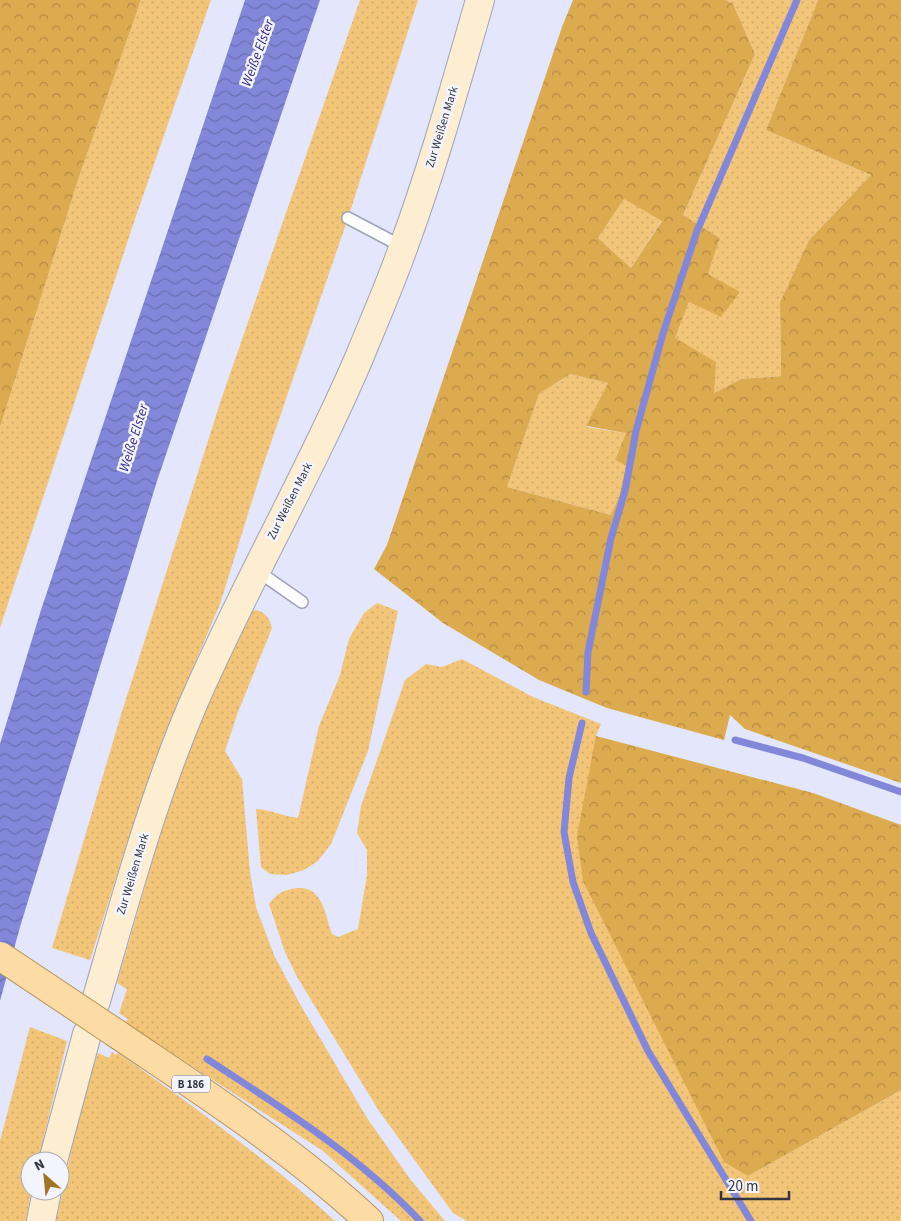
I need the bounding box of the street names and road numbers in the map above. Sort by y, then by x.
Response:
street label: Zur Weißen Mark [422,84,462,170]
street label: Zur Weißen Mark [263,460,317,542]
street label: Zur Weißen Mark [113,831,153,917]
road number: B 186 [172,1076,210,1092]

